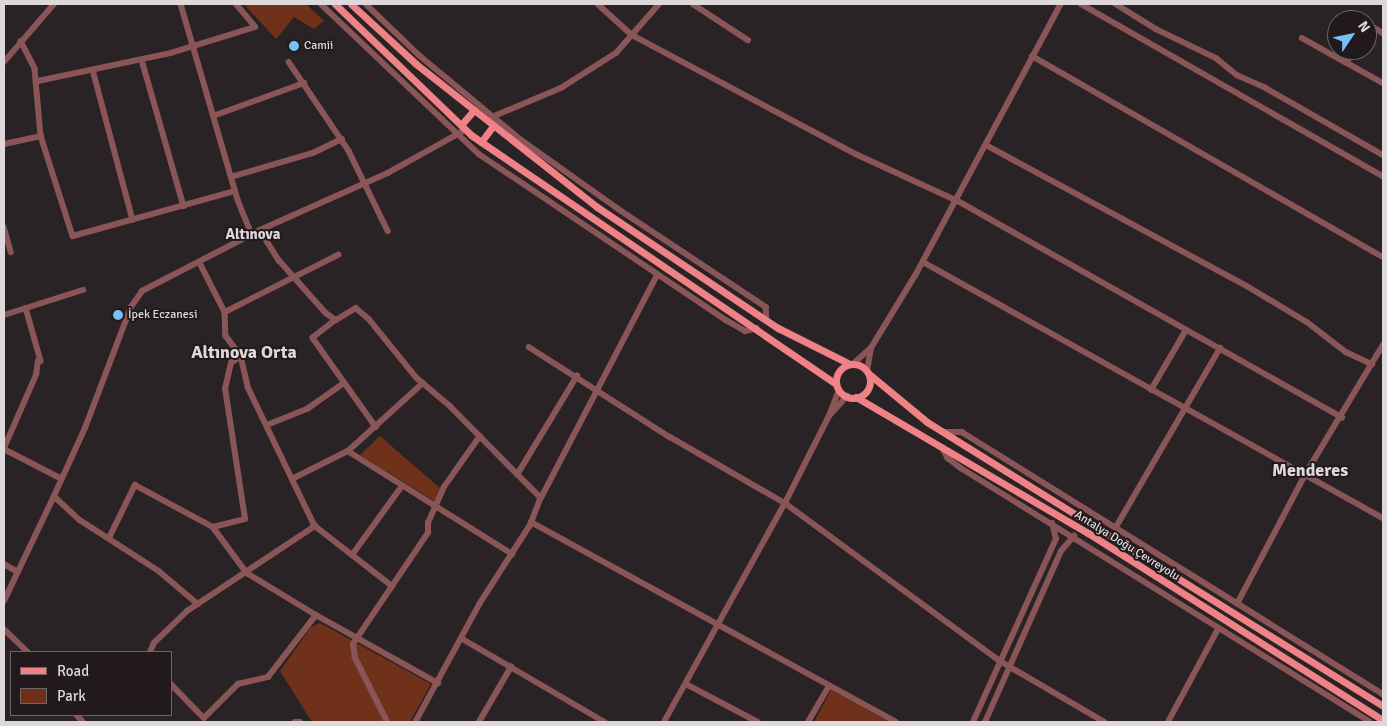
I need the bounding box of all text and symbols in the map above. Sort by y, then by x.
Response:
north arrow [1327,10,1377,60]
text: N [1354,18,1374,36]
place label: Camii [304,39,333,53]
marker: Camii [288,40,300,52]
district label: Altınova [226,226,280,244]
place label: İpek Eczanesi [128,308,197,322]
marker: İpek Eczanesi [112,309,124,321]
district label: Altınova Orta [191,341,297,363]
district label: Menderes [1272,459,1348,481]
street label: Antalya Doğu Çevreyolu [1072,508,1182,584]
legend [10,651,172,716]
text: Road [57,662,89,680]
text: Park [57,687,86,705]

